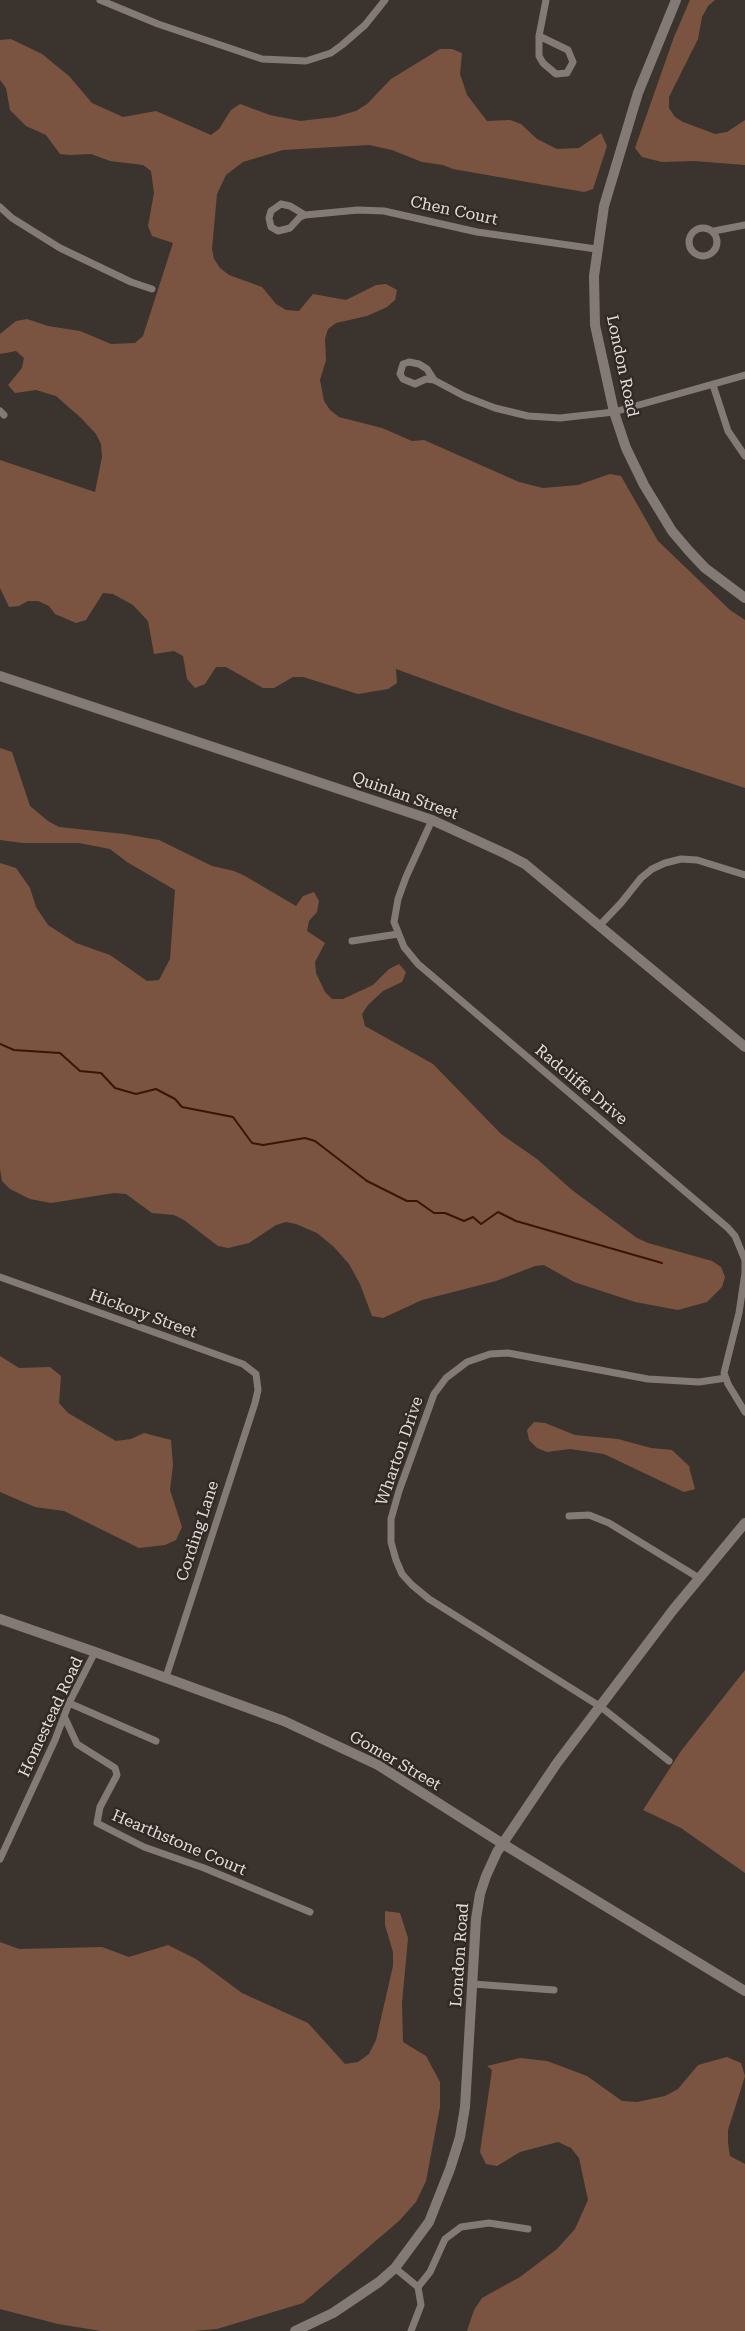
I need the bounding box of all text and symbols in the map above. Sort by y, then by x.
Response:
street label: Chen Court [408,192,500,230]
street label: London Road [602,313,642,419]
street label: Quinlan Street [349,768,461,824]
street label: Radcliffe Drive [531,1041,631,1129]
street label: Hickory Street [87,1286,199,1342]
street label: Wharton Drive [372,1394,428,1508]
street label: Cording Lane [173,1478,223,1584]
street label: Homestead Road [15,1654,87,1780]
street label: Gomer Street [346,1727,444,1795]
street label: Hearthstone Court [109,1806,249,1880]
street label: London Road [447,1903,473,2007]

